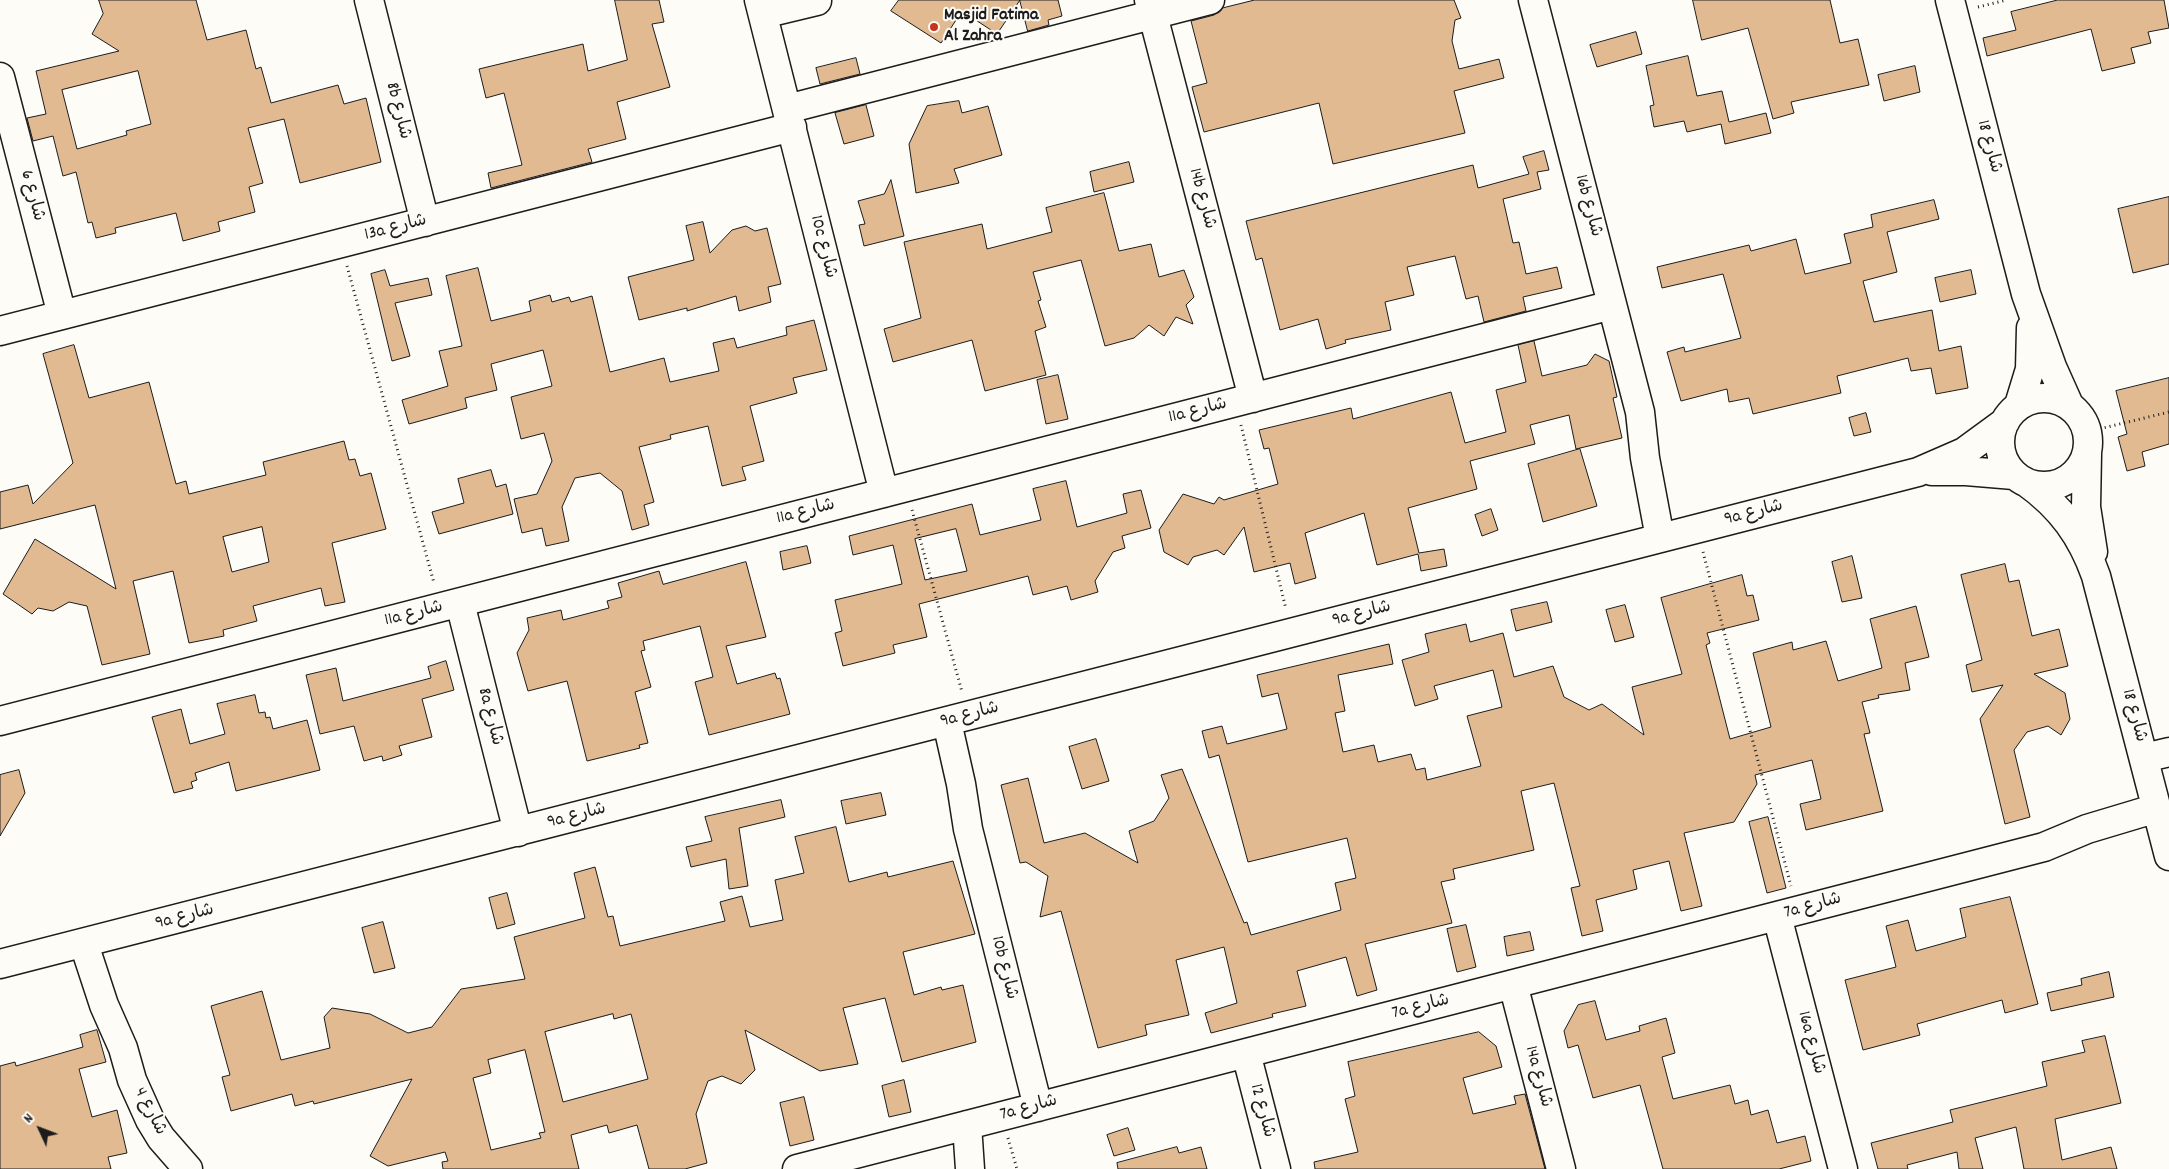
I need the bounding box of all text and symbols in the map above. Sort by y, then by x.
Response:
place label: Masjid Fatima Al Zahra [944,6,1038,48]
marker: Masjid Fatima Al Zahra [928,21,940,33]
street label: 8b شارع [379,80,415,142]
street label: شارع 18 [1971,118,2005,176]
street label: 14b شارع [1183,166,1219,232]
street label: شارع 6 [14,168,48,224]
street label: 16b شارع [1568,172,1606,240]
street label: 13a شارع [363,211,429,247]
street label: 10c شارع [804,213,840,281]
street label: 11a شارع [1167,394,1229,430]
street label: 11a شارع [775,495,837,531]
street label: 9a شارع [1722,496,1786,532]
street label: 11a شارع [383,597,445,633]
street label: 9a شارع [1330,597,1394,633]
street label: 8a شارع [471,686,507,748]
street label: شارع 18 [2116,687,2150,745]
street label: 9a شارع [938,698,1002,734]
street label: 9a شارع [545,799,609,835]
street label: 7a شارع [1782,889,1844,925]
street label: 9a شارع [153,900,217,936]
street label: 10b شارع [985,934,1021,1002]
street label: 7a شارع [1390,990,1452,1026]
street label: 16a شارع [1791,1009,1829,1077]
street label: 14a شارع [1518,1044,1556,1110]
street label: شارع 12 [1243,1082,1279,1140]
street label: شارع 4 [128,1085,170,1139]
street label: 7a شارع [998,1091,1060,1127]
north arrow [15,1104,65,1154]
text: N [19,1109,39,1128]

